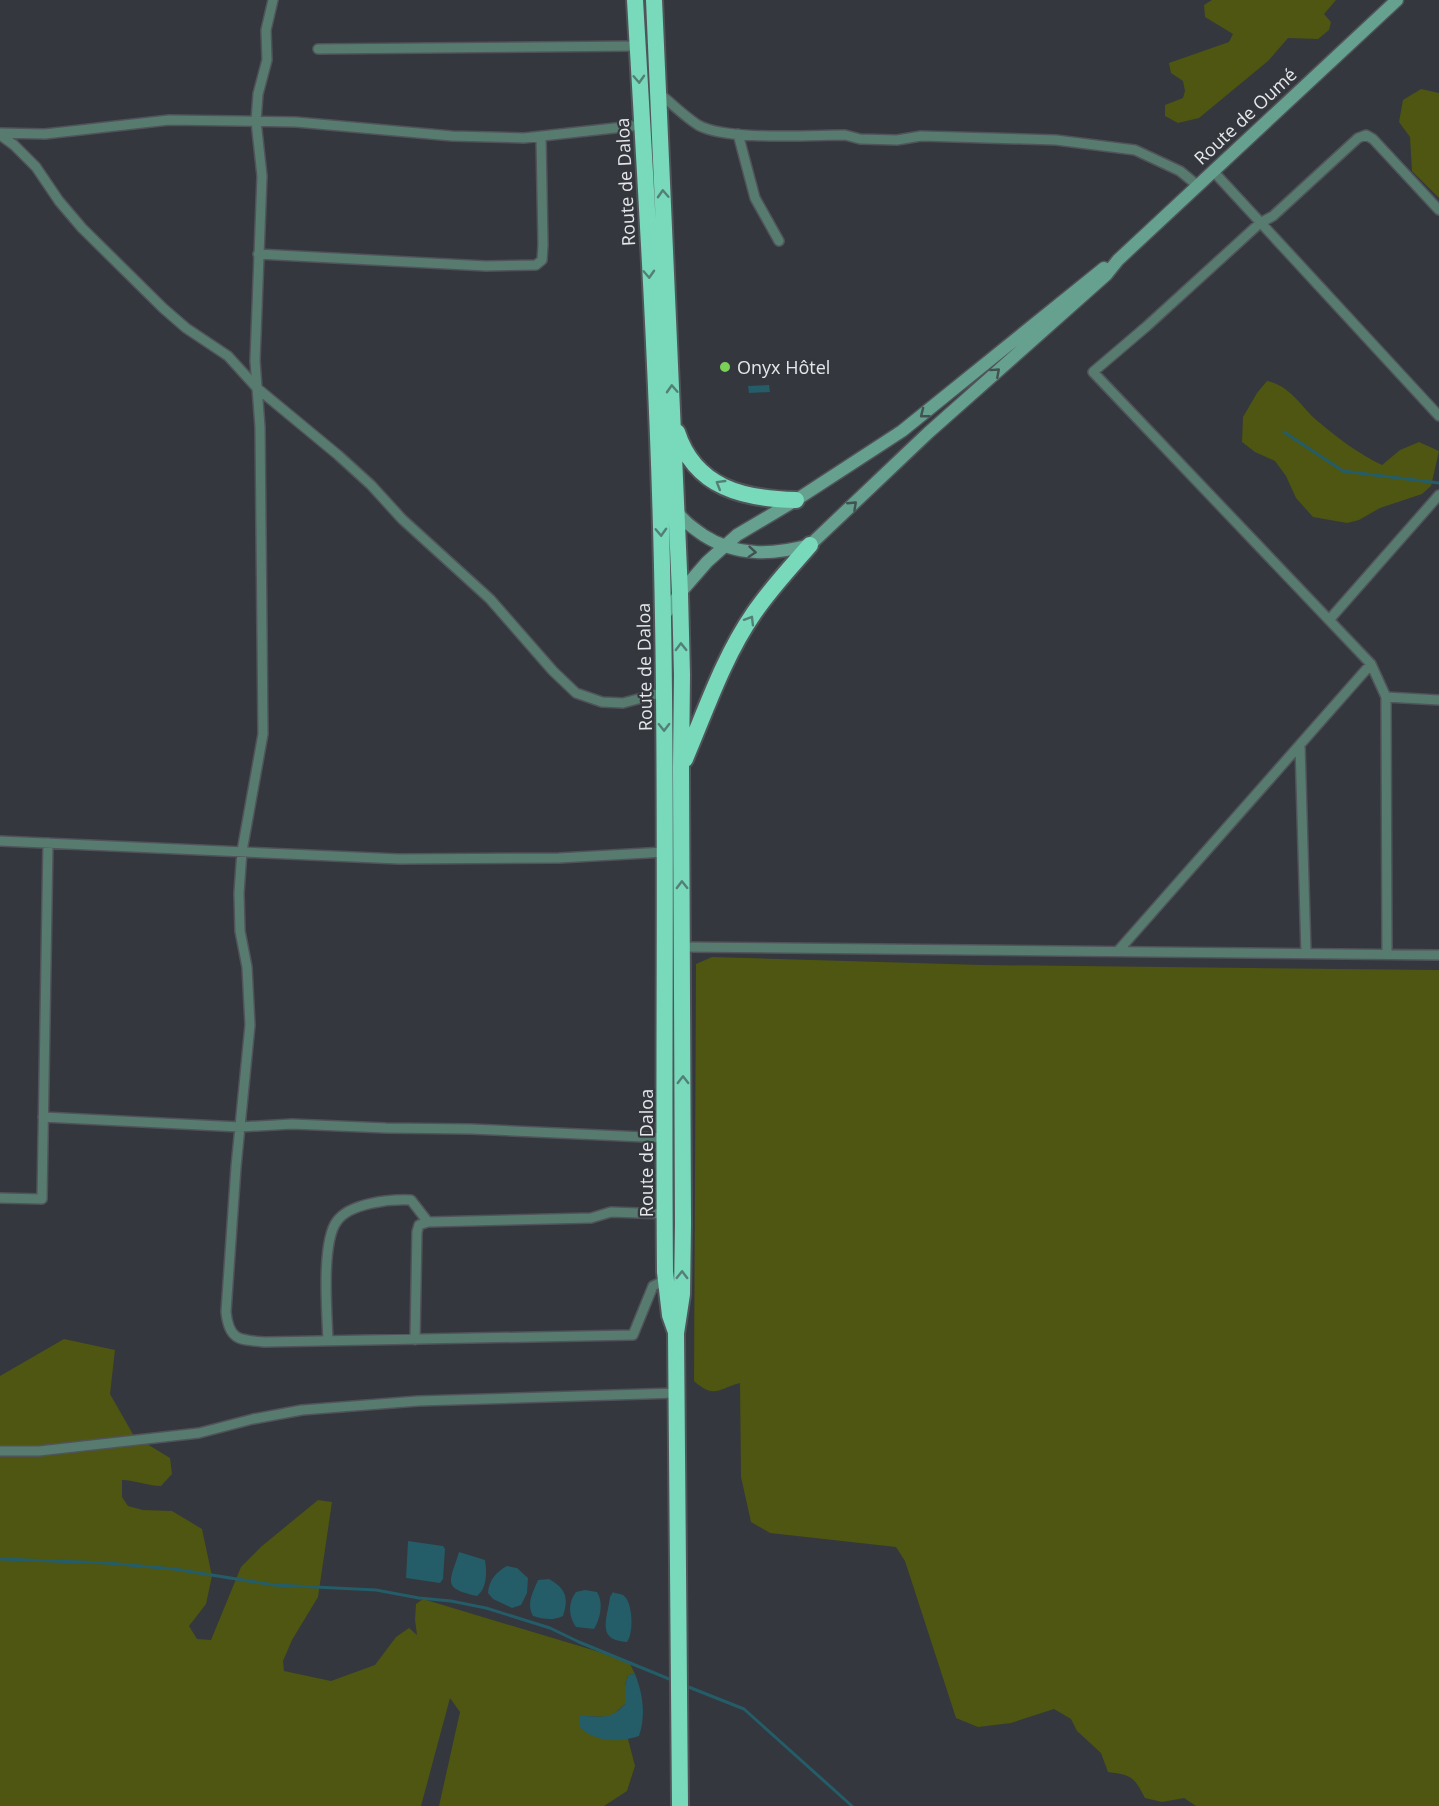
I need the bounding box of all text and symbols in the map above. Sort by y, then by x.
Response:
street label: Route de Oumé [1189,62,1301,170]
one-way arrow [633,75,646,84]
street label: Route de Daloa [610,117,640,247]
one-way arrow [656,190,669,199]
one-way arrow [643,270,656,279]
place label: Onyx Hôtel [737,355,830,379]
marker: Onyx Hôtel [718,360,732,374]
one-way arrow [989,368,1000,379]
one-way arrow [665,385,678,394]
one-way arrow [920,406,931,417]
one-way arrow [716,480,726,492]
one-way arrow [845,501,856,512]
one-way arrow [654,527,667,536]
one-way arrow [747,545,756,558]
street label: Route de Daloa [631,603,657,731]
one-way arrow [742,616,754,627]
one-way arrow [675,642,688,651]
one-way arrow [658,722,670,731]
one-way arrow [676,880,688,889]
one-way arrow [677,1075,689,1084]
street label: Route de Daloa [634,1089,658,1217]
one-way arrow [676,1270,689,1279]

